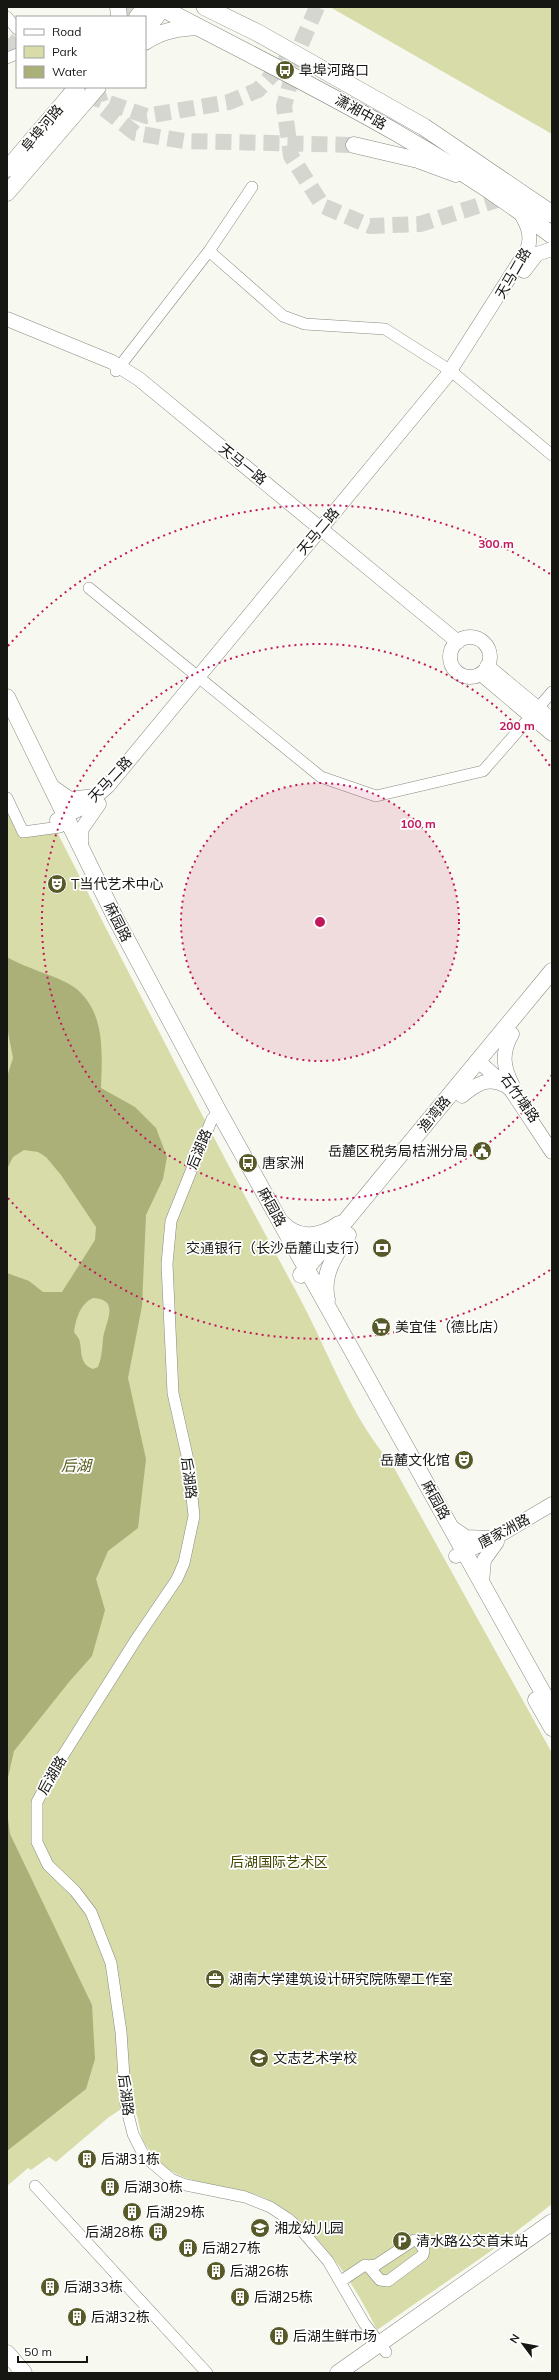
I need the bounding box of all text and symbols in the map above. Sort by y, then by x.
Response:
legend [16,16,146,88]
text: Road [52,24,81,39]
text: Park [52,44,78,59]
bus stop icon: 阜埠河路口 [274,59,296,81]
place label: 阜埠河路口 [299,61,369,79]
text: Water [52,64,88,79]
street label: 潇湘中路 [332,91,390,133]
street label: 阜埠河路 [17,101,67,155]
street label: 天马二路 [491,244,535,302]
street label: 天马一路 [216,439,270,489]
street label: 天马二路 [293,504,343,558]
text: 300 m [478,536,514,551]
text: 200 m [499,718,535,733]
street label: 天马二路 [84,752,136,806]
text: 100 m [400,816,436,831]
theatre icon: T当代艺术中心 [46,873,68,895]
place label: T当代艺术中心 [71,875,163,893]
street label: 麻园路 [100,899,136,945]
centre of rings [313,915,327,929]
street label: 石竹塘路 [497,1070,543,1126]
street label: 渔湾路 [414,1092,454,1136]
street label: 后湖路 [183,1126,215,1172]
public building icon: 岳麓区税务局桔洲分局 [471,1140,493,1162]
place label: 岳麓区税务局桔洲分局 [328,1142,468,1160]
bus stop icon: 唐家洲 [237,1152,259,1174]
place label: 唐家洲 [262,1154,304,1172]
street label: 麻园路 [254,1184,290,1230]
bank icon: 交通银行（长沙岳麓山支行） [371,1237,393,1259]
place label: 交通银行（长沙岳麓山支行） [186,1239,368,1257]
supermarket icon: 美宜佳（德比店） [370,1316,392,1338]
place label: 美宜佳（德比店） [395,1318,507,1336]
theatre icon: 岳麓文化馆 [453,1449,475,1471]
place label: 岳麓文化馆 [380,1451,450,1469]
water label: 后湖 [61,1456,93,1475]
street label: 后湖路 [178,1456,200,1500]
street label: 麻园路 [418,1477,454,1523]
street label: 唐家洲路 [475,1510,533,1552]
street label: 后湖路 [34,1752,70,1798]
park label: 后湖国际艺术区 [230,1853,328,1871]
office icon: 湖南大学建筑设计研究院陈翚工作室 [204,1968,226,1990]
place label: 湖南大学建筑设计研究院陈翚工作室 [229,1970,453,1988]
school or university icon: 文志艺术学校 [248,2047,270,2069]
place label: 文志艺术学校 [273,2049,357,2067]
street label: 后湖路 [115,2073,137,2117]
building icon: 后湖31栋 [76,2148,98,2170]
place label: 后湖31栋 [101,2150,160,2168]
building icon: 后湖30栋 [99,2176,121,2198]
place label: 后湖30栋 [124,2178,183,2196]
building icon: 后湖29栋 [121,2201,143,2223]
place label: 后湖29栋 [146,2203,205,2221]
school or university icon: 湘龙幼儿园 [249,2217,271,2239]
place label: 湘龙幼儿园 [274,2219,344,2237]
building icon: 后湖28栋 [147,2221,169,2243]
place label: 后湖28栋 [85,2223,144,2241]
parking icon: 清水路公交首末站 [391,2230,413,2252]
place label: 清水路公交首末站 [416,2232,528,2250]
building icon: 后湖27栋 [177,2237,199,2259]
place label: 后湖27栋 [202,2239,261,2257]
building icon: 后湖26栋 [205,2260,227,2282]
place label: 后湖26栋 [230,2262,289,2280]
building icon: 后湖33栋 [39,2276,61,2298]
place label: 后湖33栋 [64,2278,123,2296]
building icon: 后湖25栋 [229,2286,251,2308]
place label: 后湖25栋 [254,2288,313,2306]
building icon: 后湖32栋 [66,2306,88,2328]
place label: 后湖32栋 [91,2308,150,2326]
north arrow [503,2324,543,2364]
building icon: 后湖生鲜市场 [268,2325,290,2347]
place label: 后湖生鲜市场 [293,2327,377,2345]
text: N [506,2331,523,2346]
scale bar [18,2338,87,2364]
text: 50 m [24,2344,52,2359]

